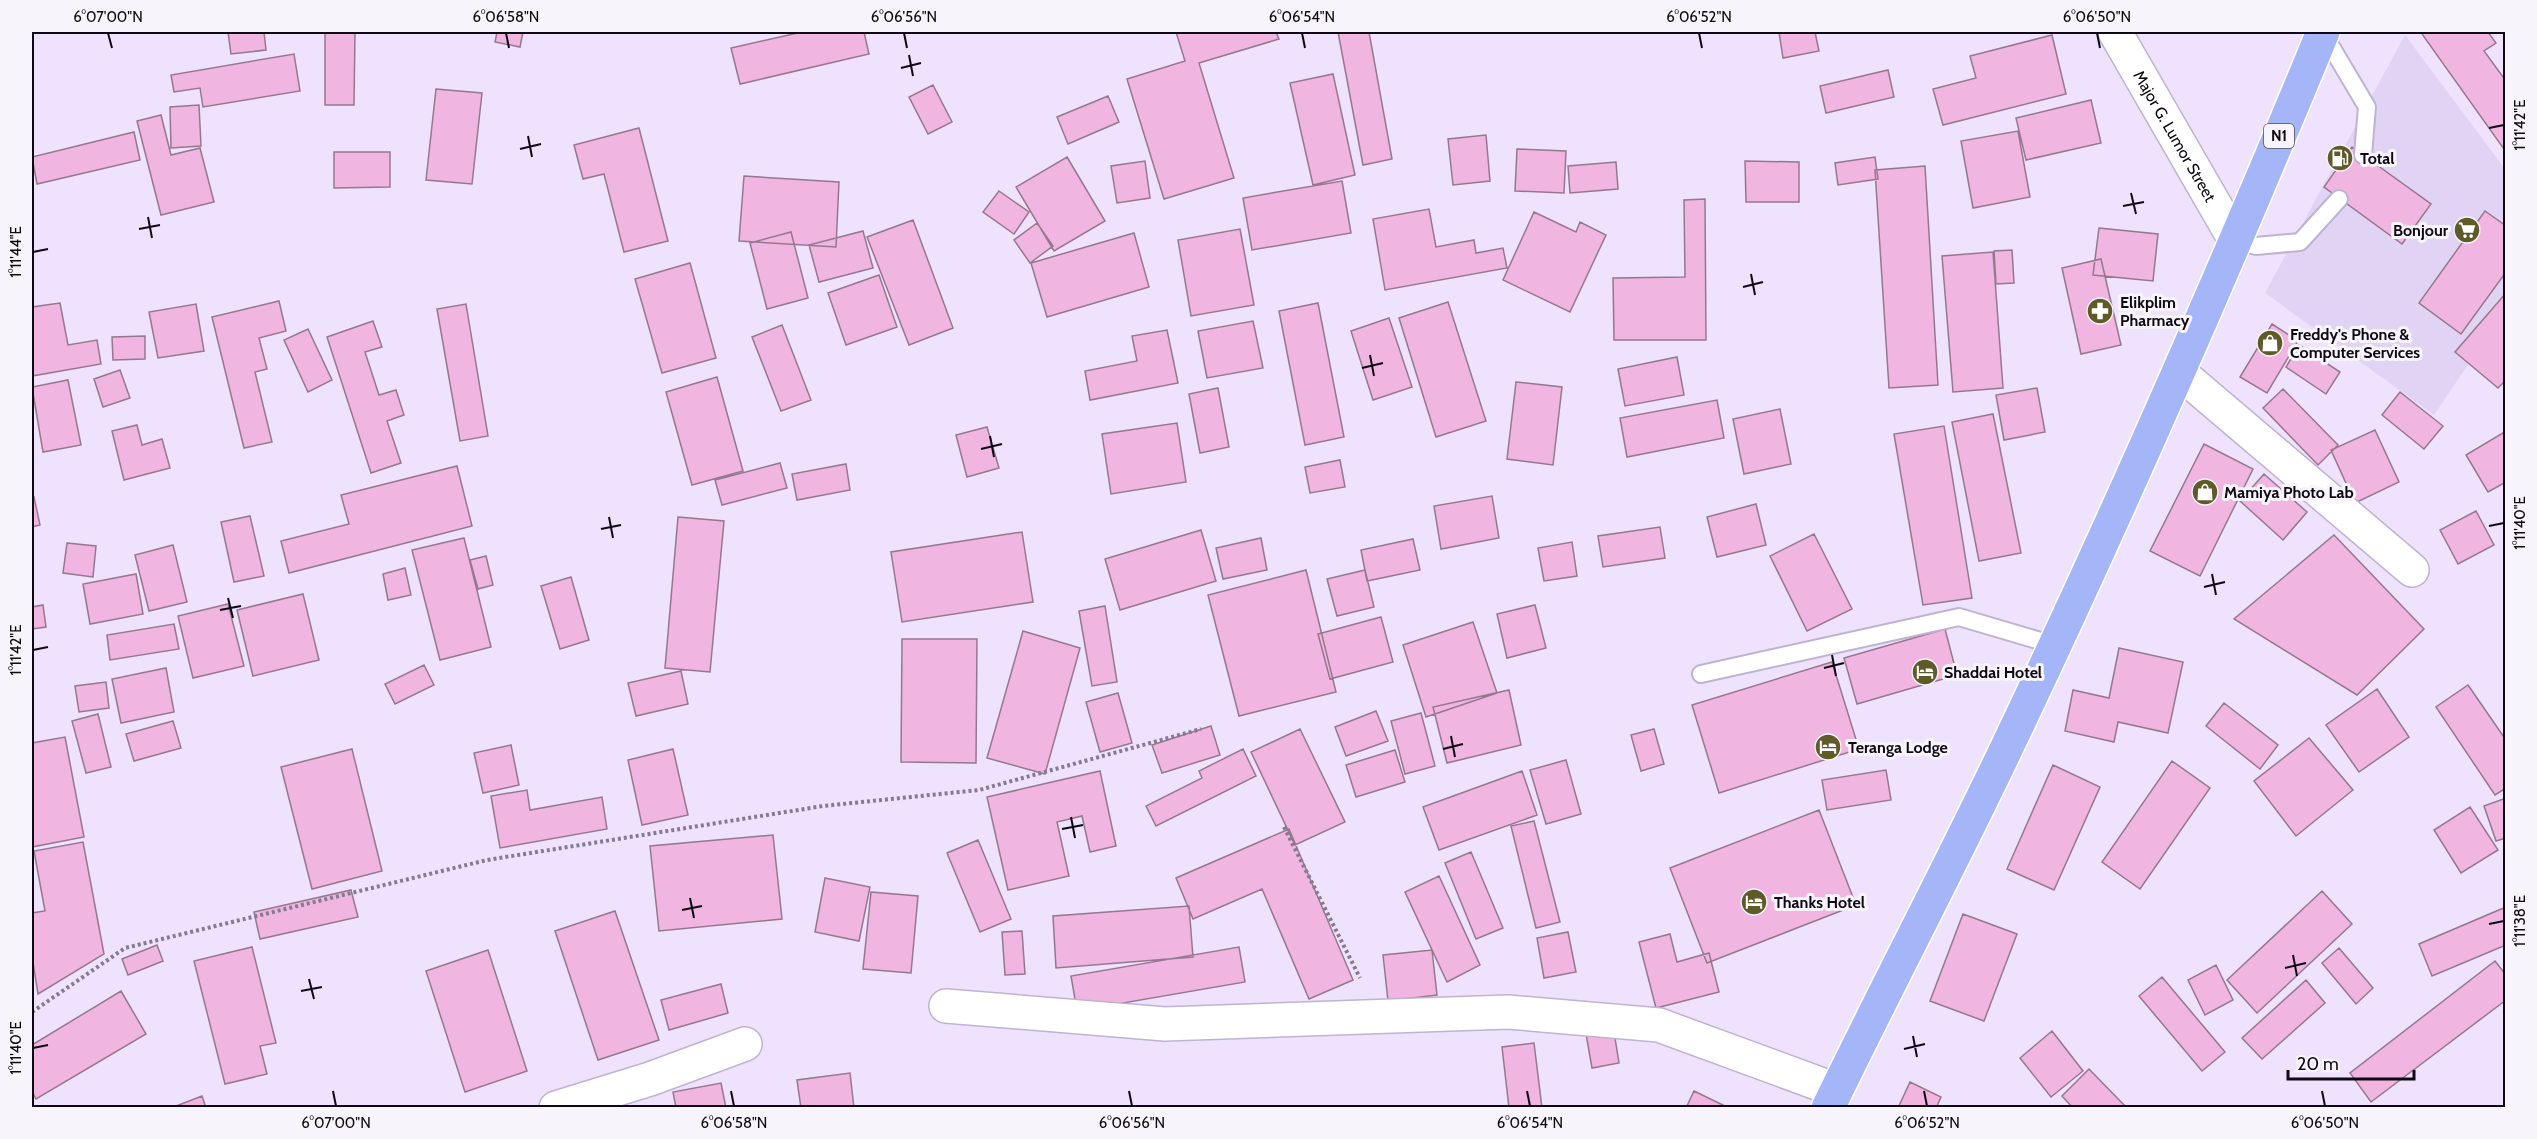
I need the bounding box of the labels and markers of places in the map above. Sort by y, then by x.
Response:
fuel station icon: Total [2325,143,2355,173]
place label: Total [2360,149,2394,168]
supermarket icon: Bonjour [2452,215,2482,245]
place label: Bonjour [2393,221,2449,240]
place label: Elikplim Pharmacy [2120,293,2190,330]
pharmacy icon: Elikplim Pharmacy [2085,296,2115,326]
place label: Freddy's Phone & Computer Services [2290,325,2420,362]
shop icon: Freddy's Phone & Computer Services [2255,328,2285,358]
shop icon: Mamiya Photo Lab [2190,477,2220,507]
place label: Mamiya Photo Lab [2224,483,2354,502]
hotel icon: Shaddai Hotel [1910,657,1940,687]
place label: Shaddai Hotel [1944,663,2042,682]
hotel icon: Teranga Lodge [1813,732,1843,762]
place label: Teranga Lodge [1848,738,1948,757]
hotel icon: Thanks Hotel [1739,887,1769,917]
place label: Thanks Hotel [1774,893,1865,912]

